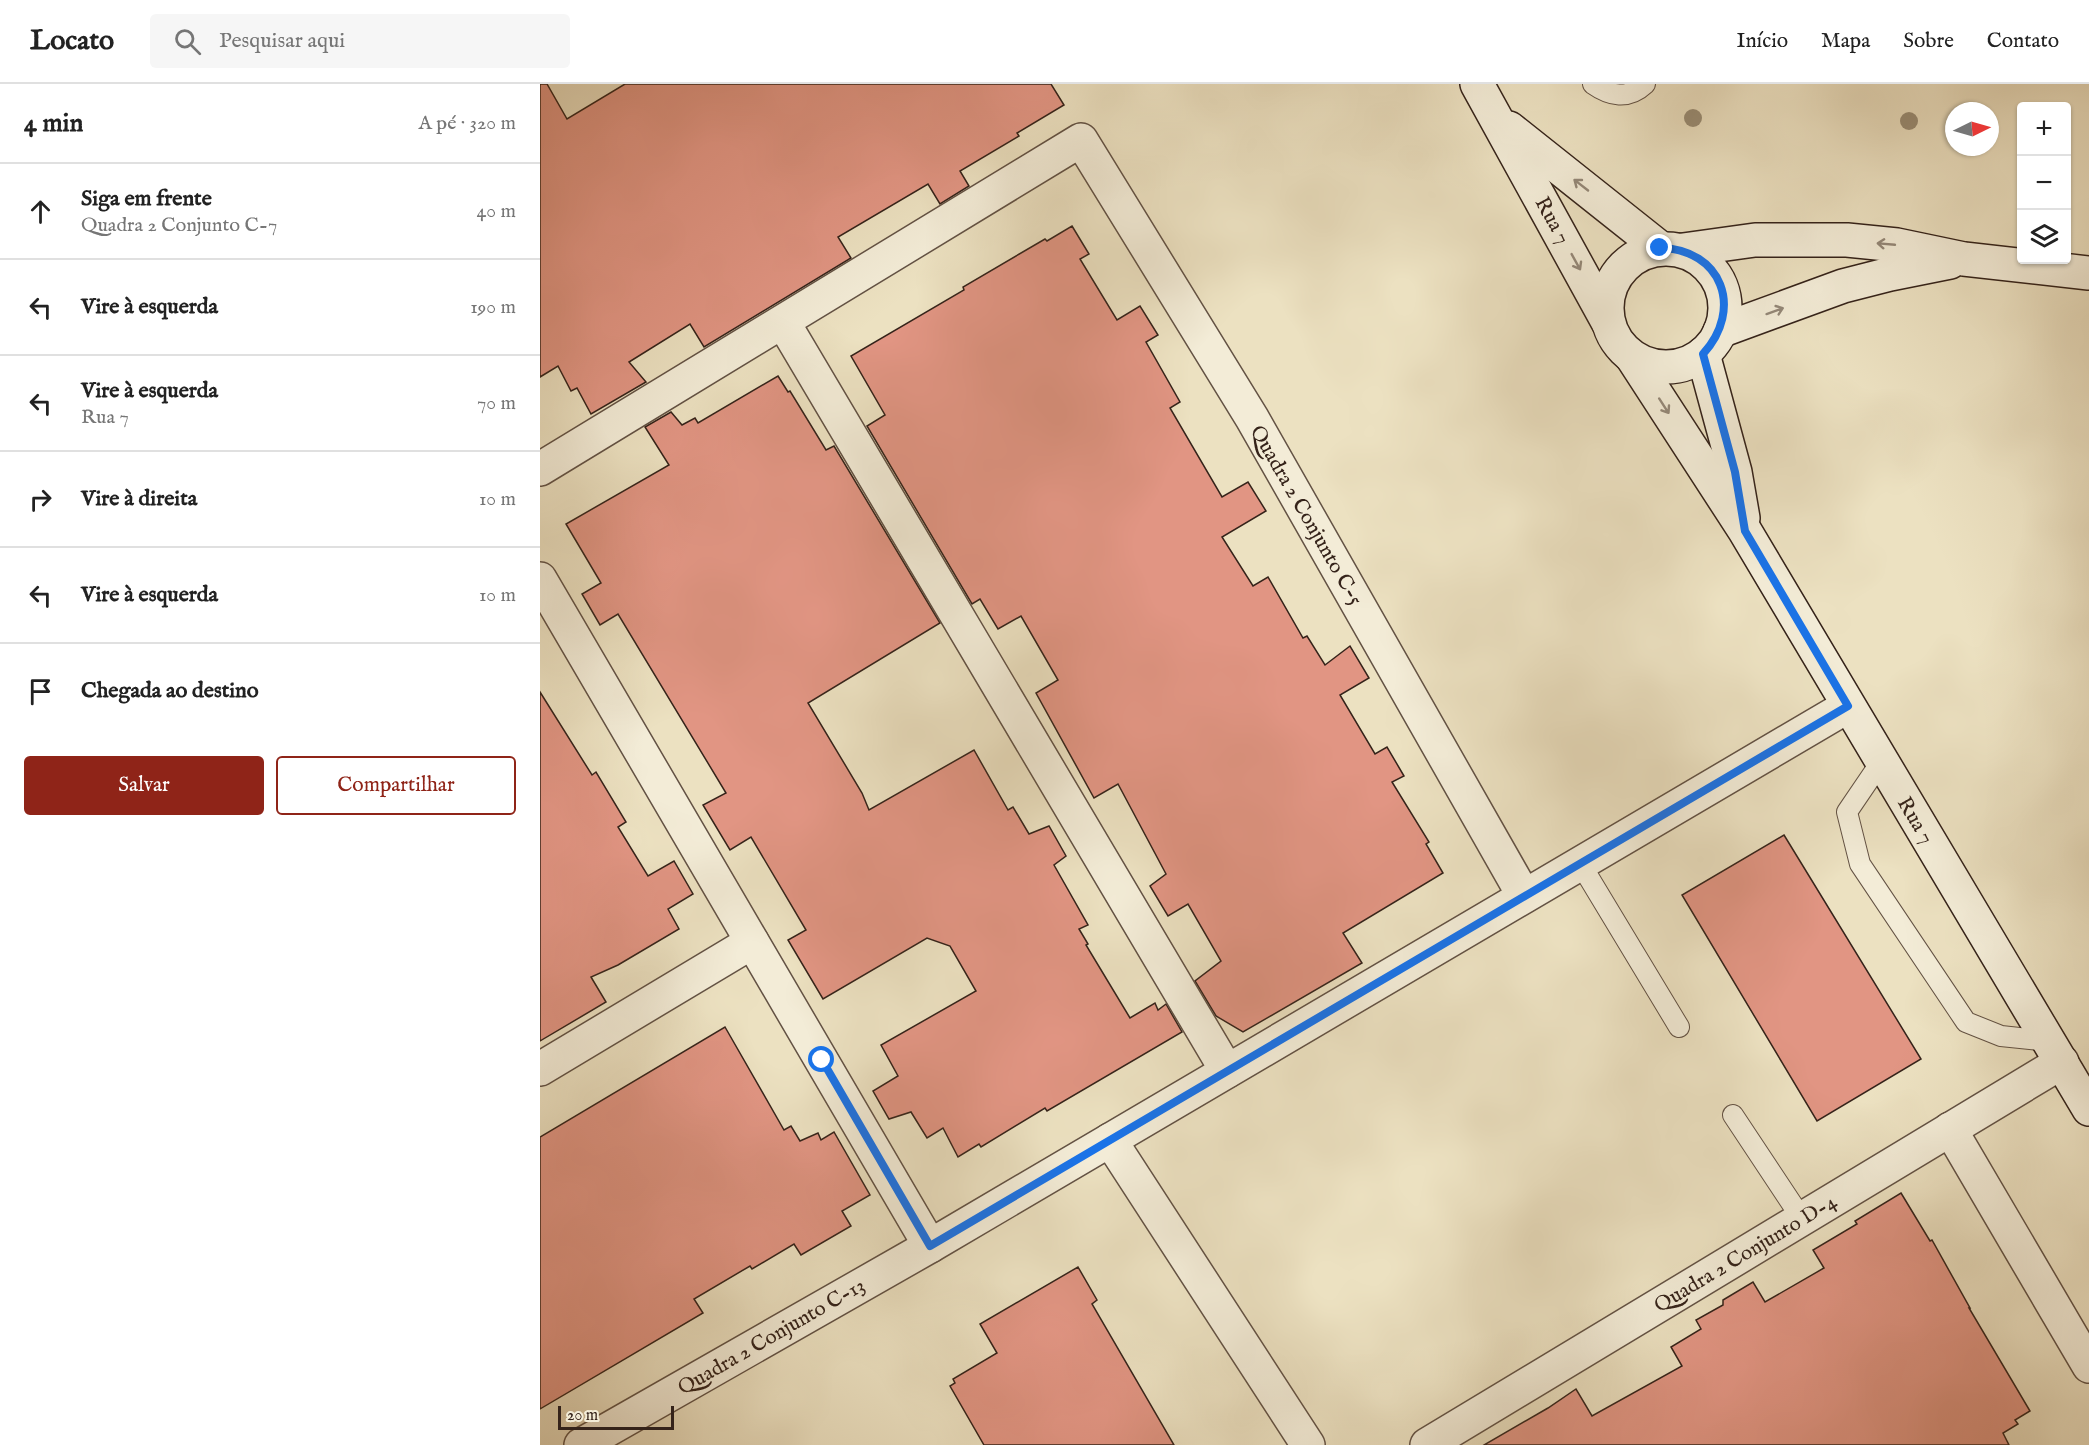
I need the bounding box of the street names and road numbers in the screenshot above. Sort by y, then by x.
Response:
street label: Rua 7 [1528,192,1576,249]
street label: Quadra 2 Conjunto C-5 [1243,421,1369,611]
street label: Rua 7 [1890,792,1939,849]
street label: Quadra 2 Conjunto D-4 [1649,1189,1843,1320]
street label: Quadra 2 Conjunto C-13 [673,1273,870,1402]

